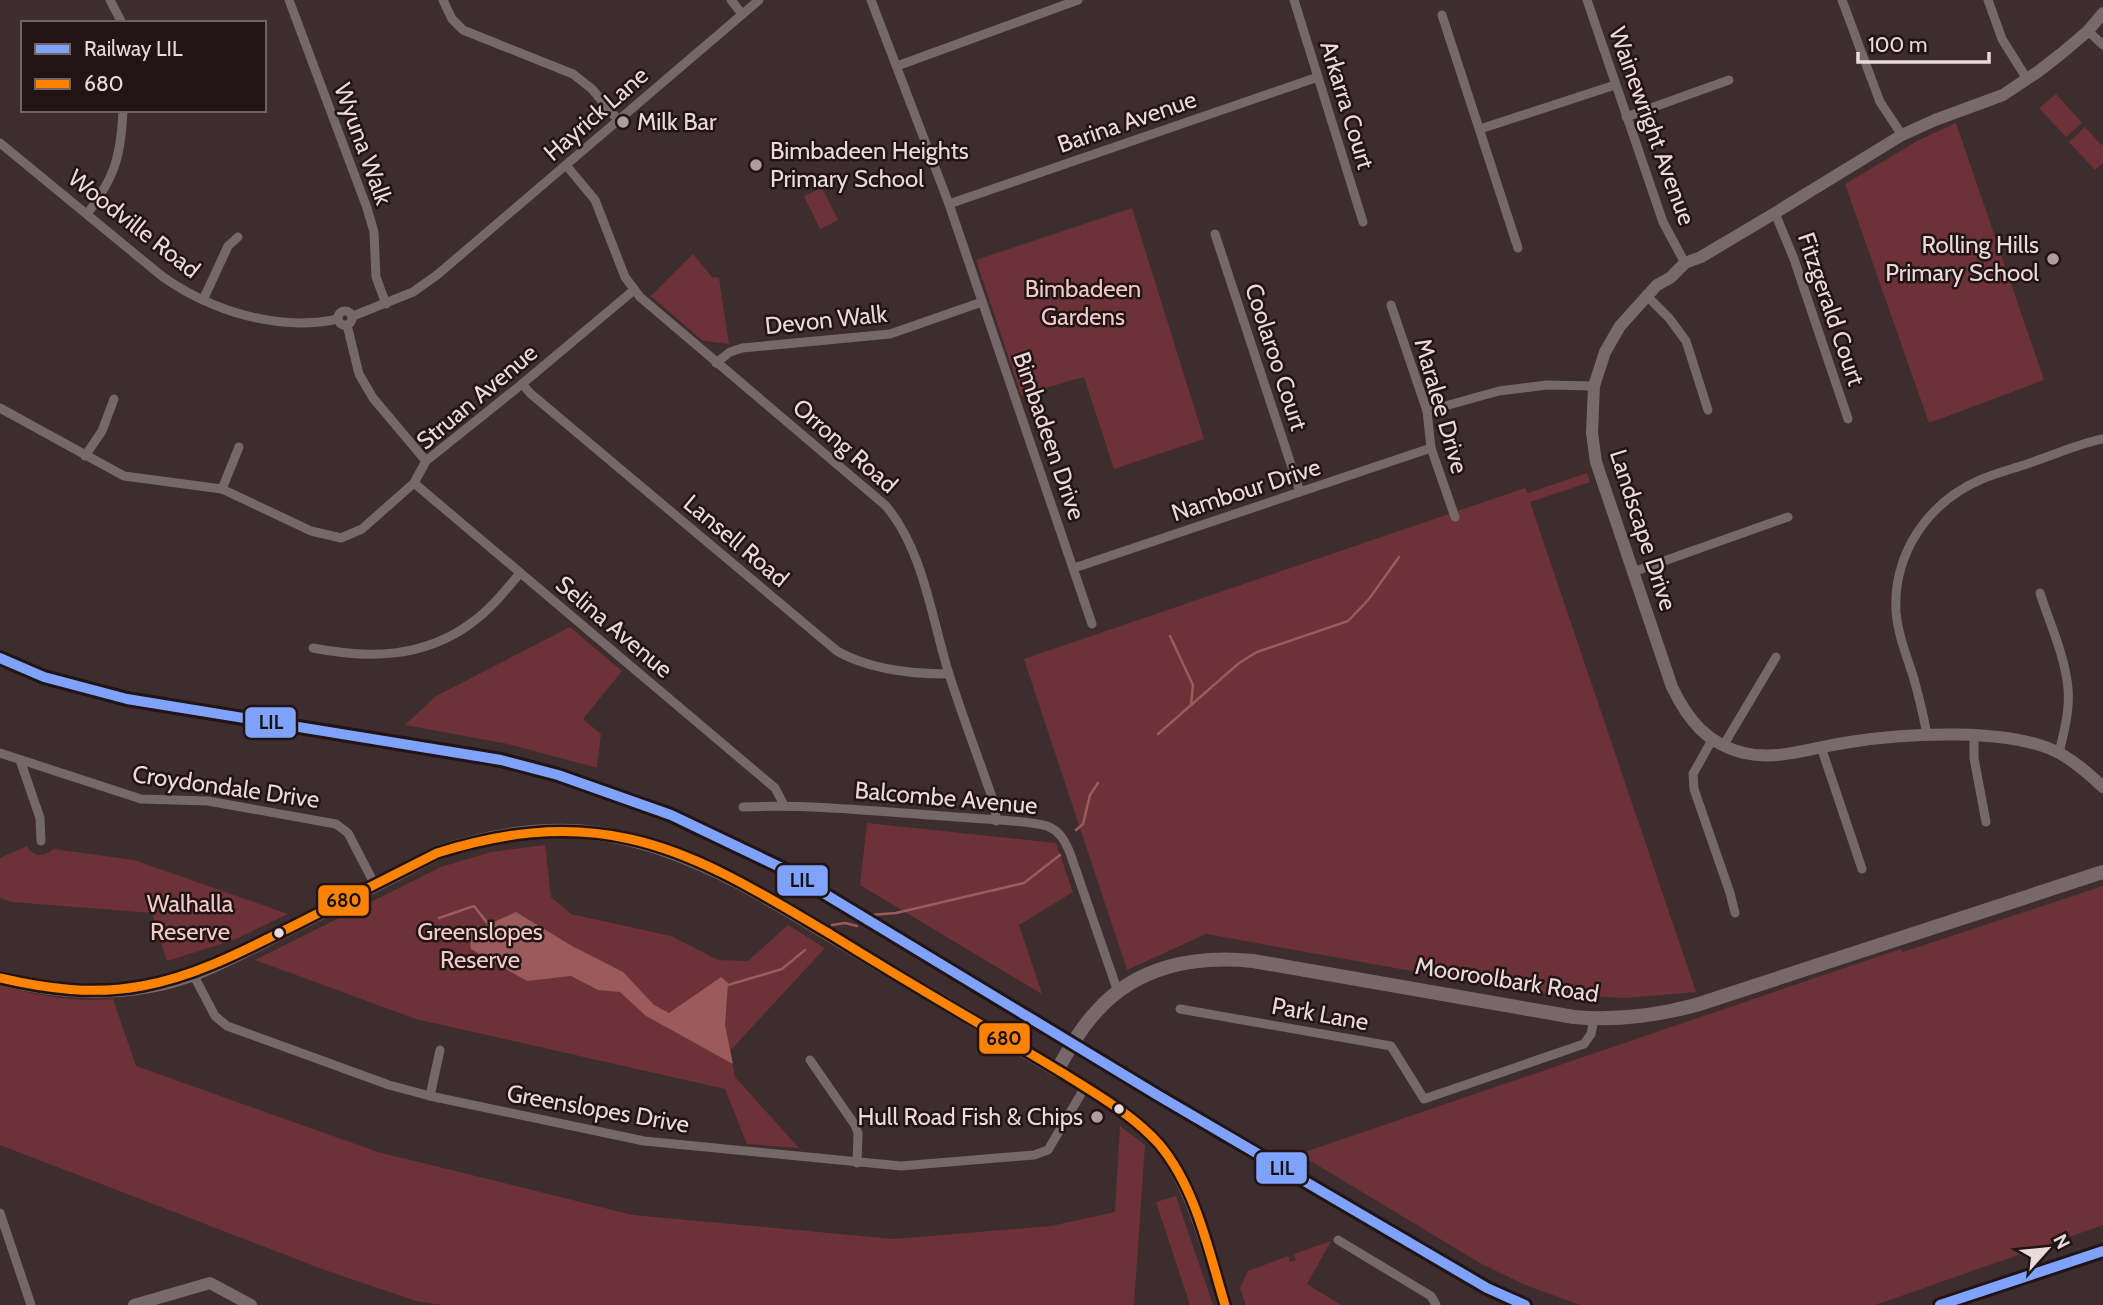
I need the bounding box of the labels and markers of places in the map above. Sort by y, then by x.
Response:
place label: Milk Bar [637,107,717,136]
marker: Milk Bar [615,114,631,130]
place label: Bimbadeen Heights Primary School [770,136,969,193]
marker: Bimbadeen Heights Primary School [748,157,764,173]
place label: Rolling Hills Primary School [1885,230,2039,287]
marker: Rolling Hills Primary School [2045,251,2061,267]
unlabelled marker [272,926,286,940]
place label: Hull Road Fish & Chips [857,1102,1083,1131]
unlabelled marker [1112,1102,1126,1116]
marker: Hull Road Fish & Chips [1089,1109,1105,1125]

